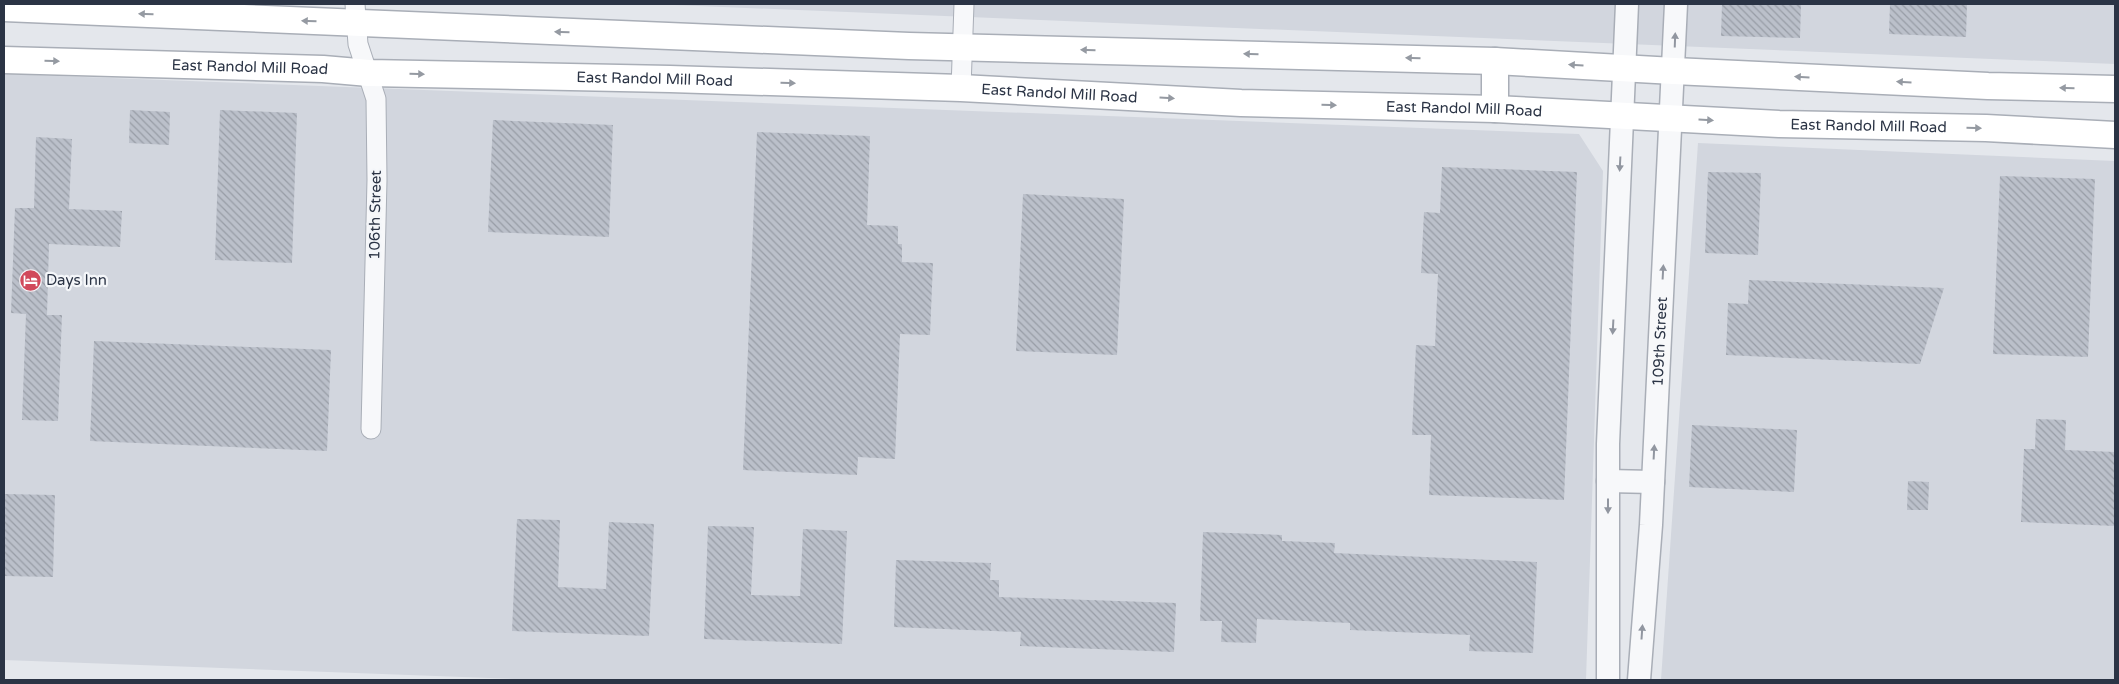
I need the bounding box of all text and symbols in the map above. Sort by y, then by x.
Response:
one-way arrow [138,10,154,18]
one-way arrow [300,17,316,25]
one-way arrow [554,28,570,36]
one-way arrow [1671,32,1679,48]
one-way arrow [1080,46,1096,54]
one-way arrow [1243,49,1259,57]
one-way arrow [1405,54,1421,62]
street label: East Randol Mill Road [171,56,329,78]
one-way arrow [45,58,61,66]
one-way arrow [1567,61,1583,69]
street label: East Randol Mill Road [576,68,733,90]
one-way arrow [410,70,426,78]
one-way arrow [1793,73,1809,81]
one-way arrow [1896,78,1912,86]
one-way arrow [780,79,796,87]
street label: East Randol Mill Road [981,80,1138,106]
one-way arrow [2058,83,2074,91]
one-way arrow [1159,94,1175,102]
street label: East Randol Mill Road [1386,97,1543,120]
one-way arrow [1321,102,1337,110]
street label: East Randol Mill Road [1790,115,1947,136]
one-way arrow [1698,117,1714,125]
one-way arrow [1966,124,1982,132]
one-way arrow [1616,156,1624,172]
street label: 106th Street [365,170,385,260]
one-way arrow [1659,264,1667,280]
hotel icon: Days Inn [18,268,42,292]
place label: Days Inn [46,271,107,289]
street label: 109th Street [1649,296,1671,387]
one-way arrow [1609,319,1617,335]
one-way arrow [1651,444,1659,460]
one-way arrow [1604,499,1612,515]
one-way arrow [1639,623,1647,639]

